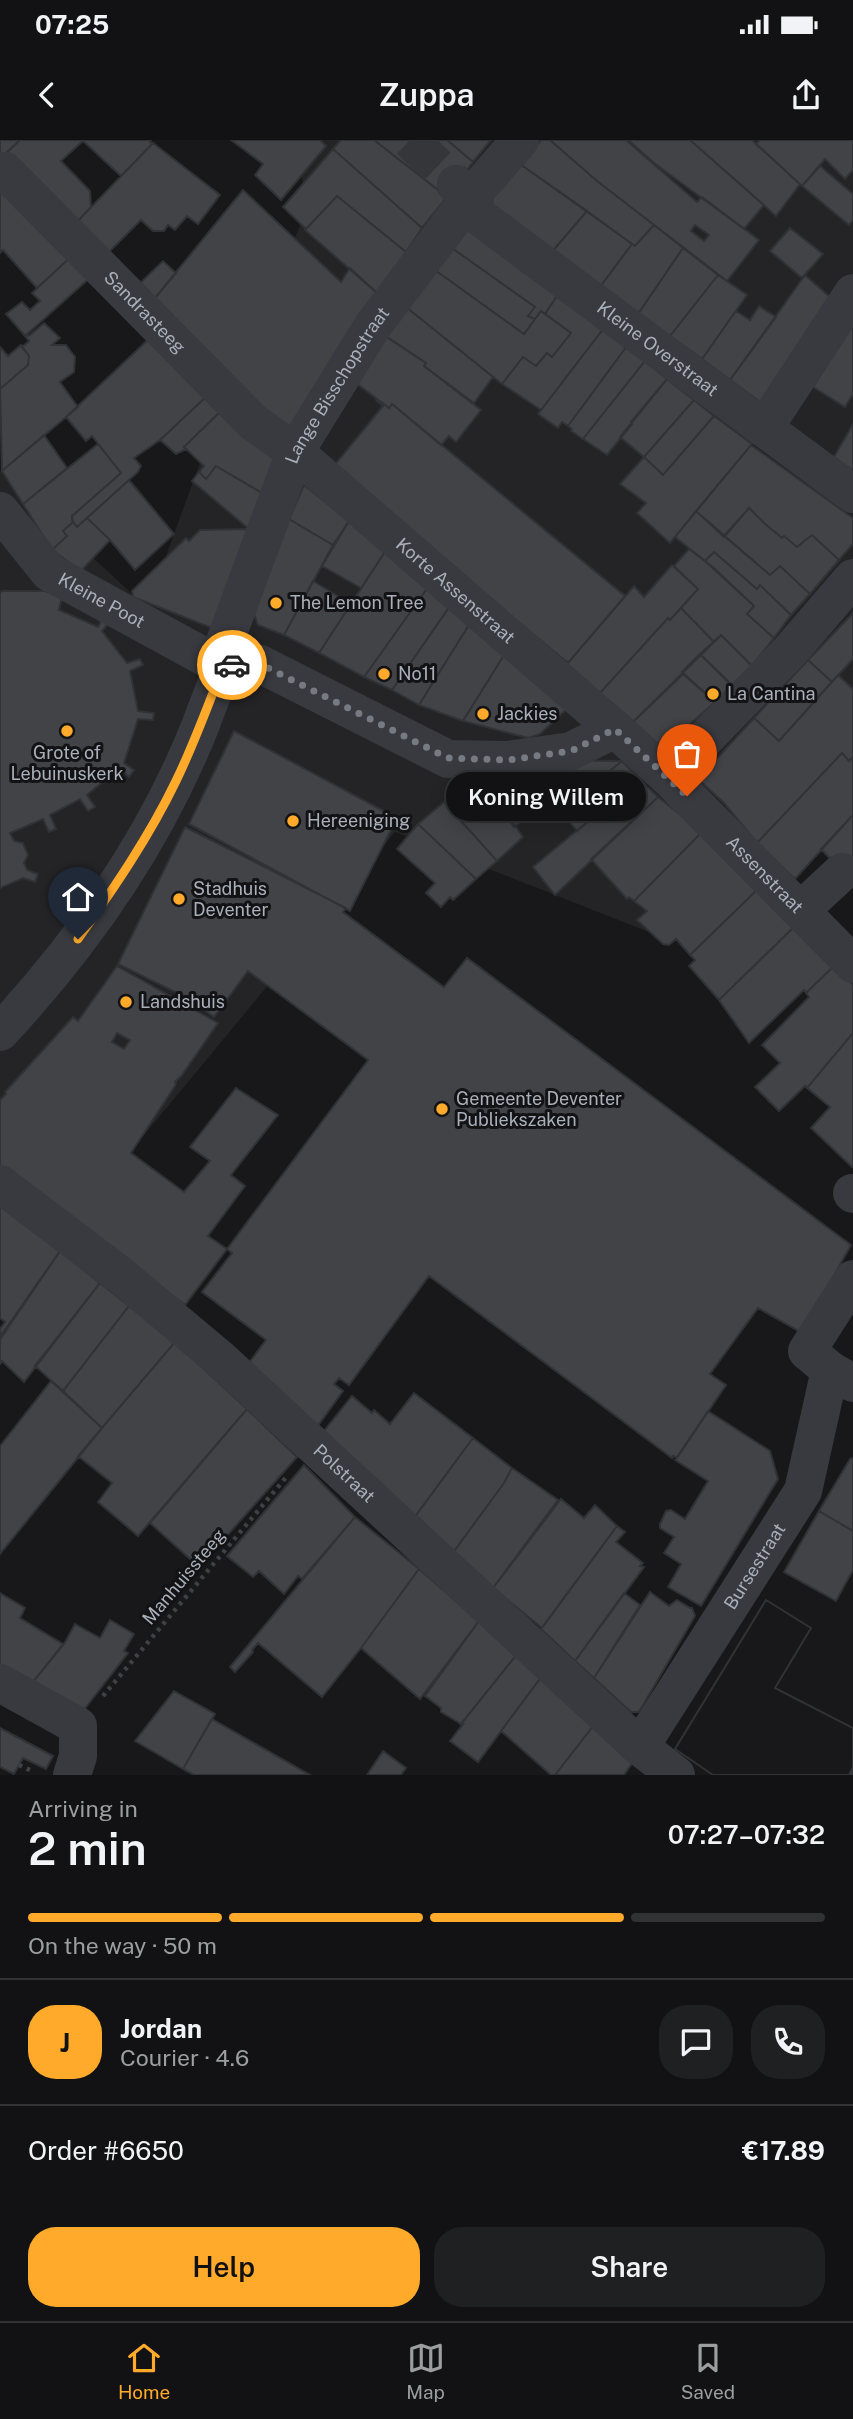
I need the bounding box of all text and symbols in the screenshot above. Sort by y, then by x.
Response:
text: 07:25 [35,9,109,40]
icon: back [28,76,66,114]
text: Zuppa [378,76,475,113]
icon: share [787,76,825,114]
street label: Sandrasteeg [100,266,190,357]
street label: Kleine Overstraat [593,297,722,400]
street label: Lange Bisschopstraat [281,303,393,466]
street label: Korte Assenstraat [392,533,519,648]
street label: Kleine Poot [55,568,149,632]
place label: The Lemon Tree [290,592,424,613]
marker: The Lemon Tree [268,595,284,611]
courier [197,630,267,700]
icon: car [213,646,251,684]
place label: No11 [398,663,436,684]
marker: No11 [376,666,392,682]
place label: La Cantina [727,683,816,704]
marker: La Cantina [705,686,721,702]
place label: Jackies [497,703,557,724]
marker: Jackies [475,706,491,722]
marker: Grote of Lebuinuskerk [59,723,75,739]
pin [657,724,717,796]
icon: bag [668,735,706,773]
place label: Grote of Lebuinuskerk [10,742,124,784]
callout: Koning Willem [446,772,645,820]
text: Koning Willem [468,783,624,810]
place label: Hereeniging [307,810,410,831]
marker: Hereeniging [285,813,301,829]
street label: Assenstraat [722,831,808,917]
pin [48,867,108,939]
icon: home [59,878,97,916]
place label: Stadhuis Deventer [193,878,269,920]
marker: Stadhuis Deventer [171,891,187,907]
place label: Landshuis [140,991,225,1012]
marker: Landshuis [118,994,134,1010]
place label: Gemeente Deventer Publiekszaken [456,1088,622,1130]
marker: Gemeente Deventer Publiekszaken [434,1101,450,1117]
street label: Polstraat [309,1440,379,1507]
street label: Bursestraat [719,1519,790,1613]
street label: Manhuissteeg [138,1525,230,1629]
text: Arriving in [28,1795,138,1822]
text: 07:27–07:32 [668,1819,825,1850]
text: 2 min [28,1821,147,1875]
text: On the way · 50 m [28,1932,217,1959]
button: chat [659,2005,733,2079]
button: phone [751,2005,825,2079]
text: Jordan [120,2013,202,2044]
text: J [60,2027,70,2058]
text: Courier · 4.6 [120,2044,249,2071]
text: Order #6650 [28,2135,184,2166]
text: €17.89 [742,2135,825,2166]
button: Help [28,2227,420,2307]
button: Share [434,2227,825,2307]
tab: Home [118,2339,170,2403]
tab: Map [406,2339,445,2403]
tab: Saved [681,2339,735,2403]

